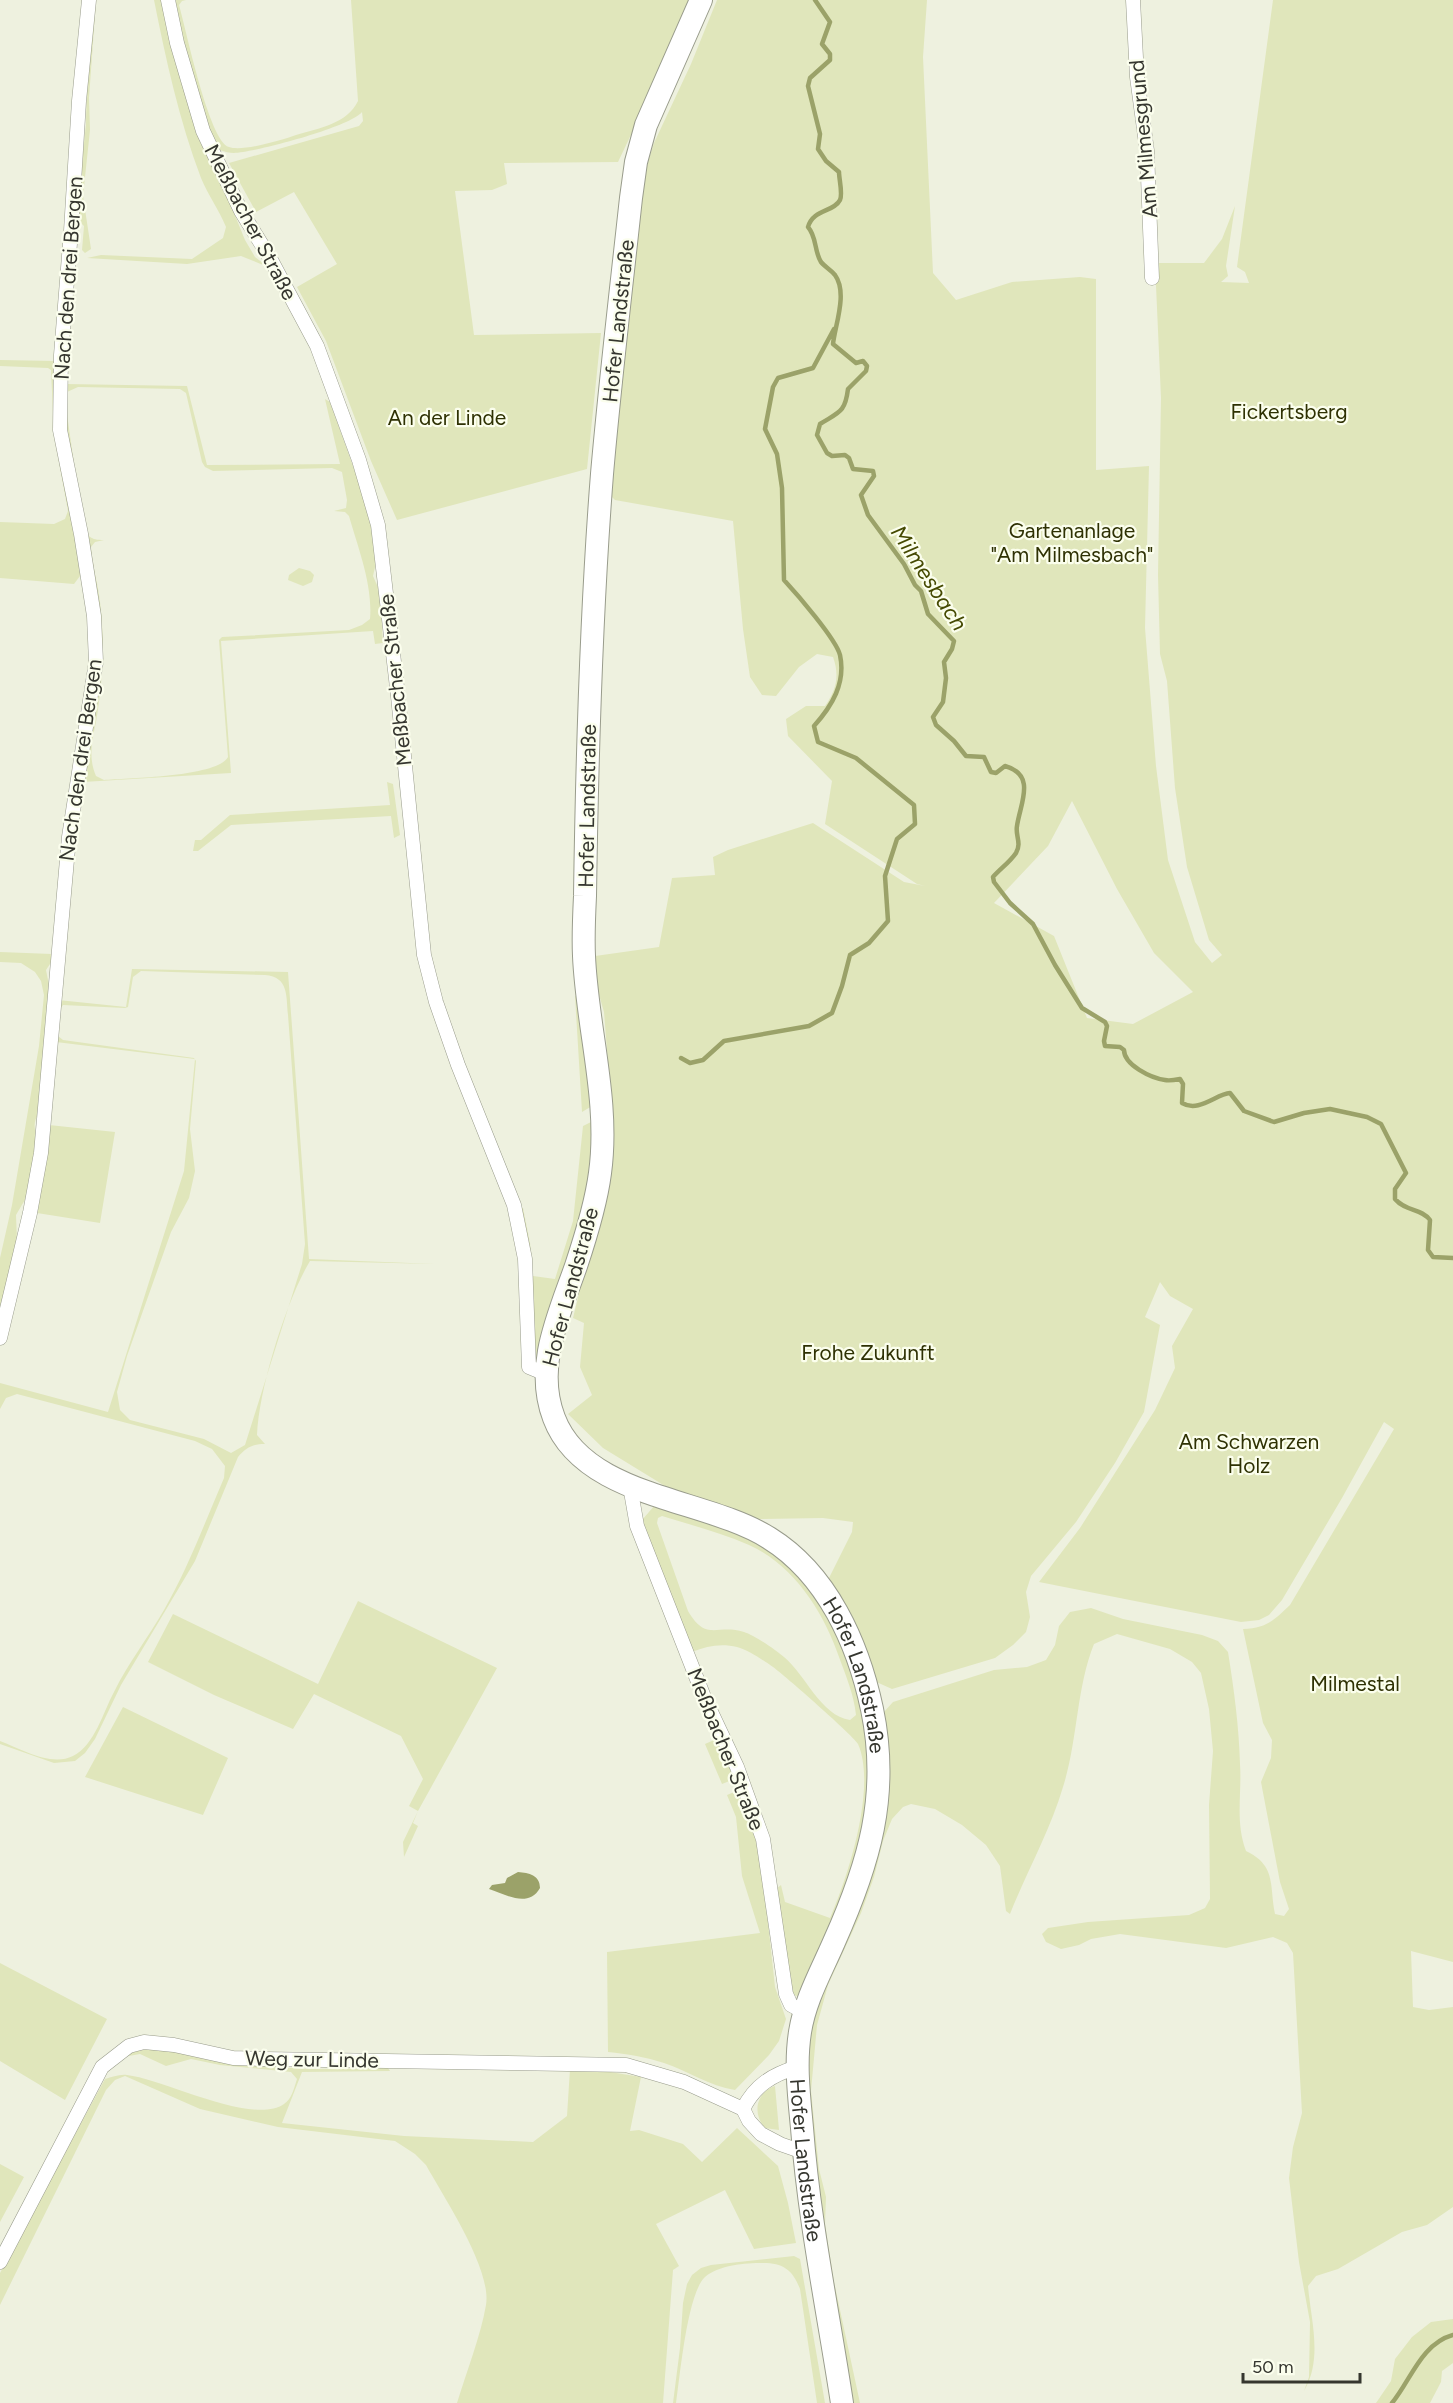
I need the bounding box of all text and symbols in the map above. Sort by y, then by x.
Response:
street label: Am Milmesgrund [1124,59,1162,219]
street label: Meßbacher Straße [199,140,303,304]
street label: Nach den drei Bergen [48,176,88,380]
street label: Hofer Landstraße [597,238,639,404]
park label: Fickertsberg [1230,399,1348,424]
park label: An der Linde [388,405,506,430]
park label: Gartenanlage "Am Milmesbach" [990,518,1154,567]
water label: Milmesbach [885,520,973,636]
street label: Meßbacher Straße [374,593,416,767]
street label: Nach den drei Bergen [53,657,107,863]
street label: Hofer Landstraße [573,724,601,888]
street label: Hofer Landstraße [537,1205,603,1369]
park label: Frohe Zukunft [801,1340,935,1365]
park label: Am Schwarzen Holz [1179,1429,1319,1478]
street label: Hofer Landstraße [818,1592,891,1754]
street label: Meßbacher Straße [682,1664,770,1834]
park label: Milmestal [1310,1671,1400,1696]
street label: Weg zur Linde [245,2045,379,2073]
street label: Hofer Landstraße [785,2078,828,2243]
scale bar [1243,2346,1360,2384]
text: 50 m [1252,2356,1294,2378]

